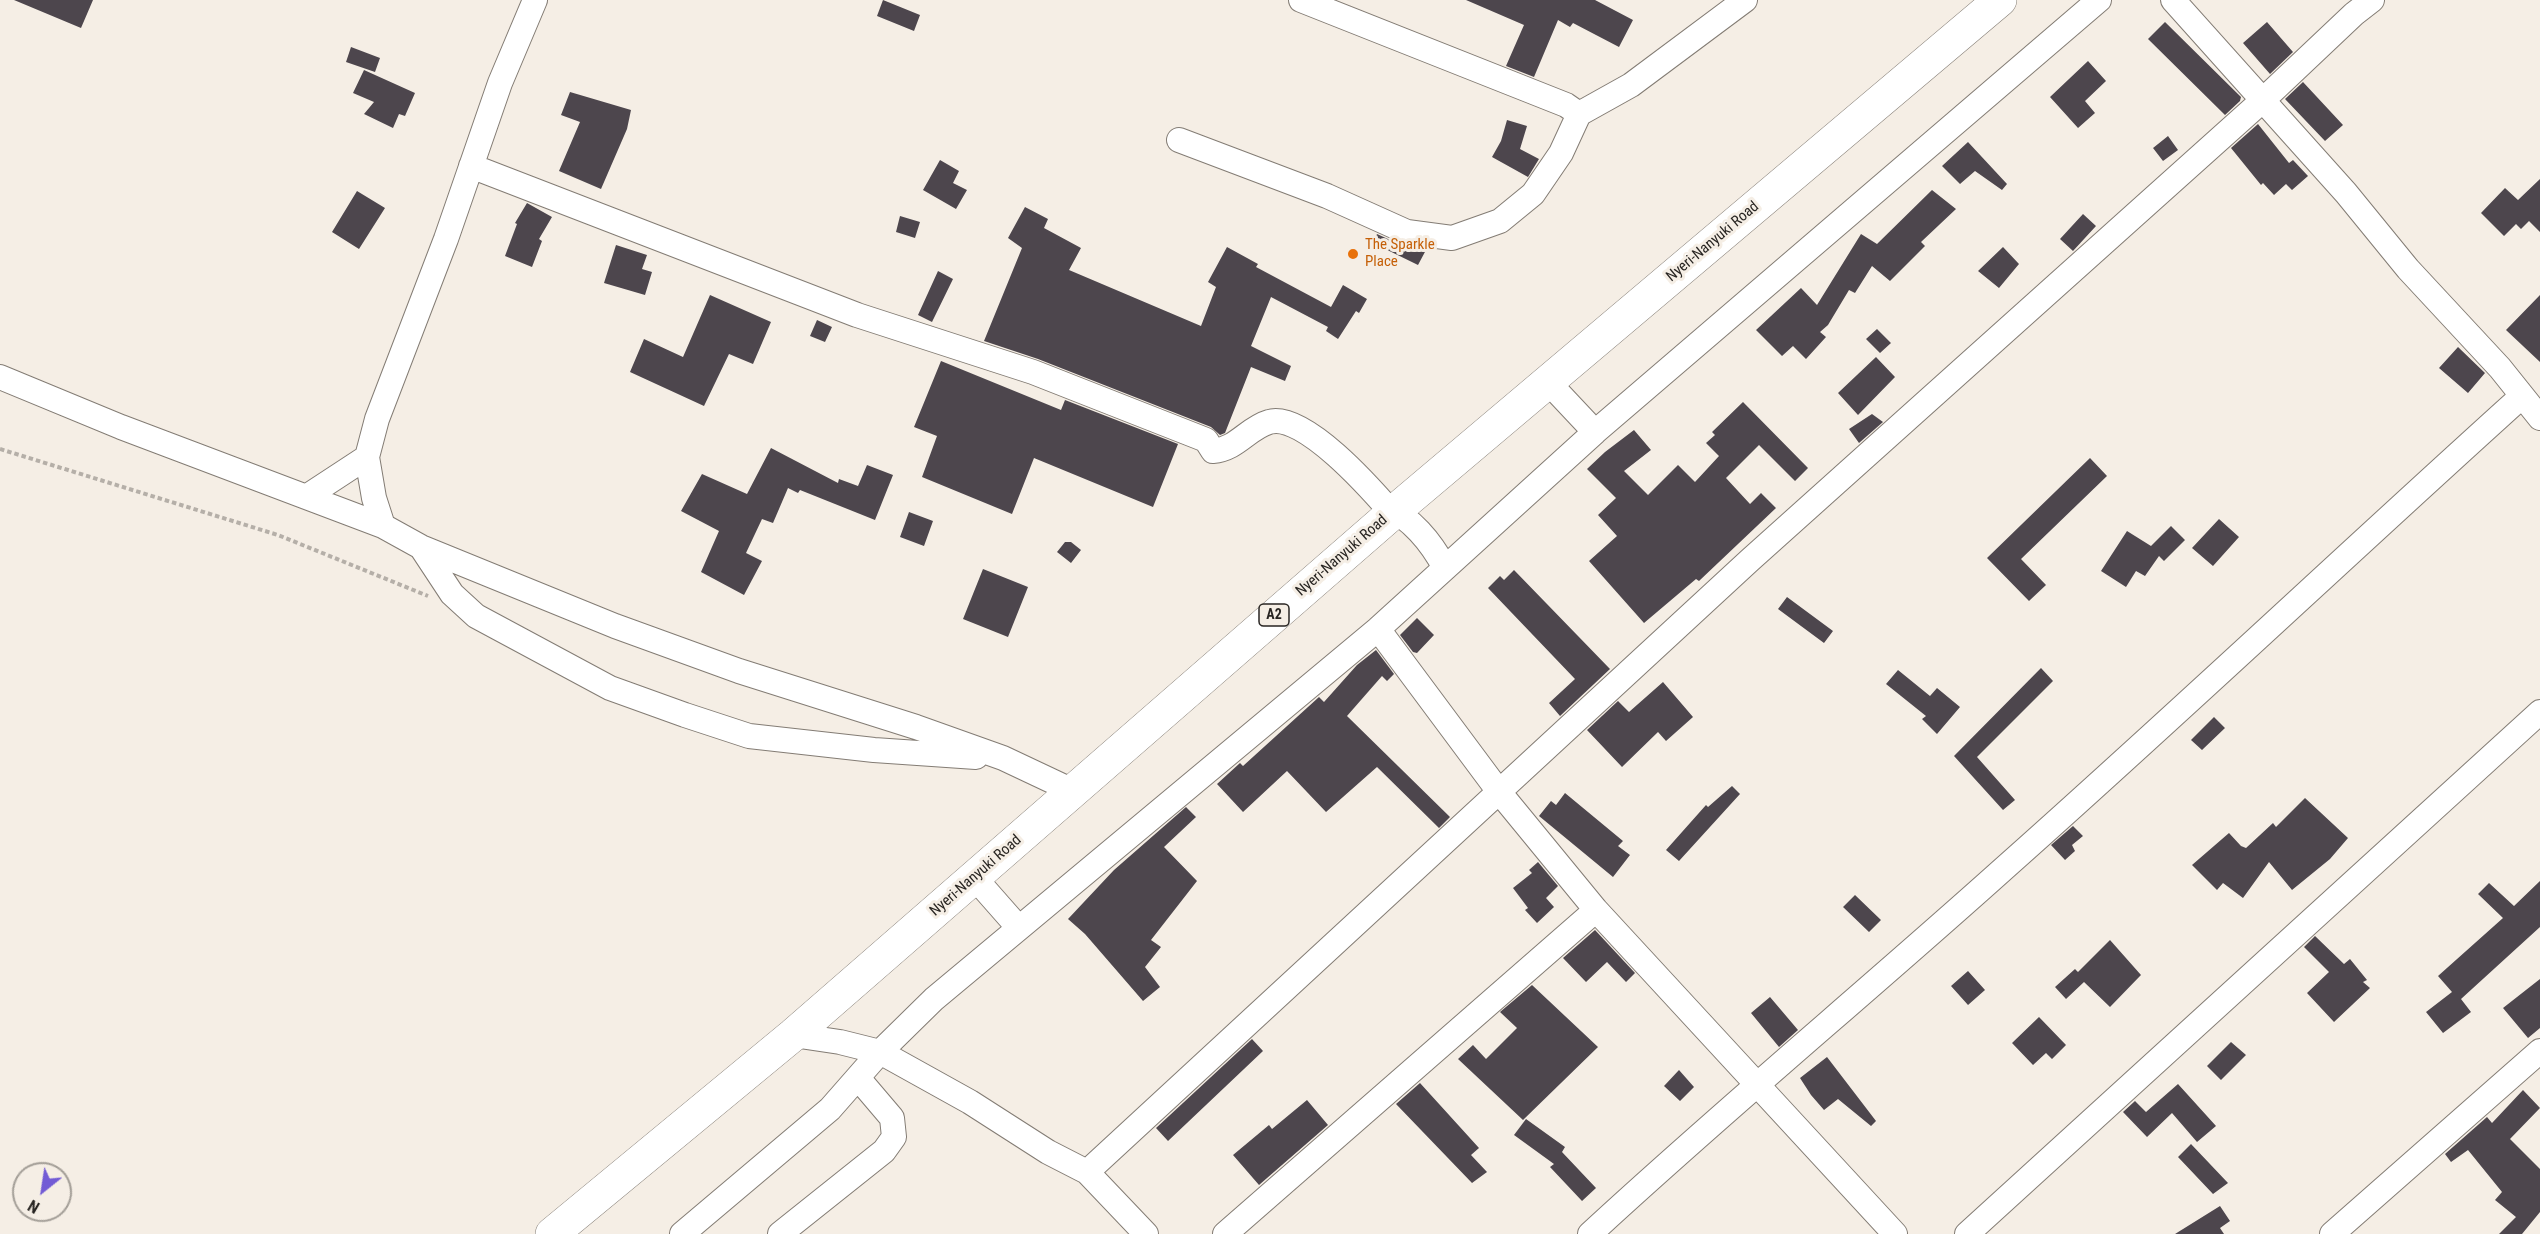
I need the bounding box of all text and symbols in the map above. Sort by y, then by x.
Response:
street label: Nyeri-Nanyuki Road [1663,198,1763,286]
place label: The Sparkle Place [1365,236,1435,271]
marker: The Sparkle Place [1346,247,1360,261]
street label: Nyeri-Nanyuki Road [1293,511,1391,601]
road number: A2 [1259,604,1289,626]
street label: Nyeri-Nanyuki Road [927,831,1025,921]
north arrow [12,1162,72,1222]
text: N [25,1196,43,1217]

